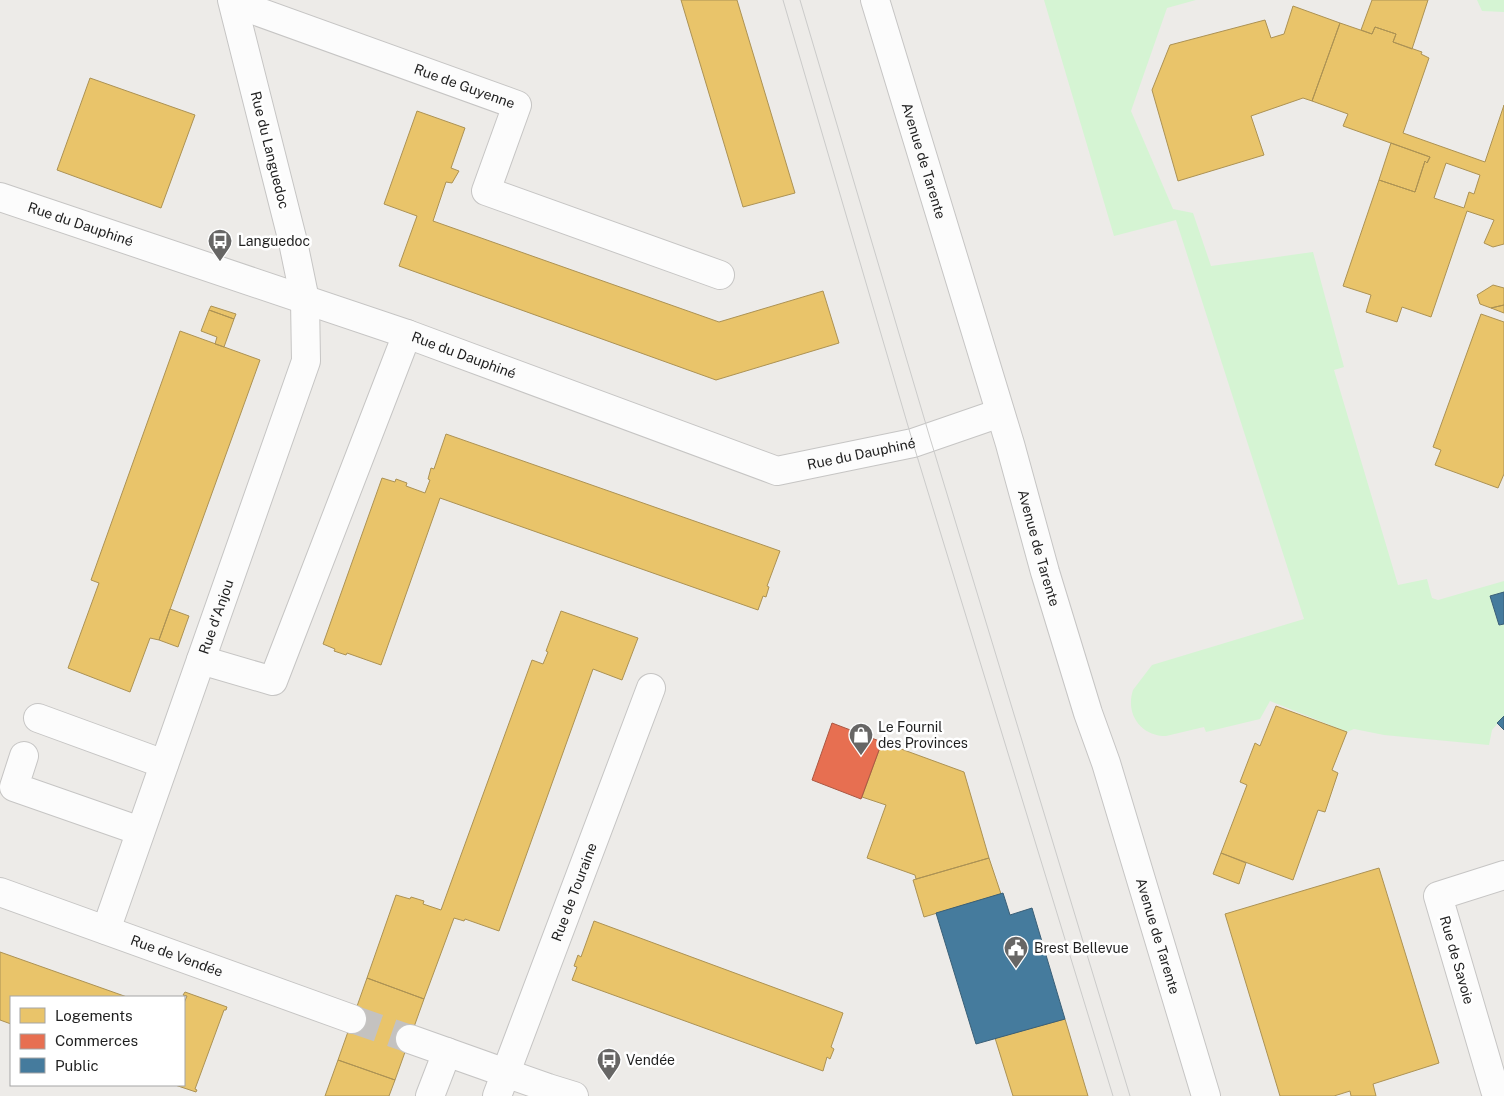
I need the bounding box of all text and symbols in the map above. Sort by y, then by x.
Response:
street label: Rue de Guyenne [412,61,517,112]
street label: Rue du Languedoc [248,90,292,210]
street label: Avenue de Tarente [899,101,949,221]
street label: Rue du Dauphiné [26,199,135,249]
bus stop icon: Languedoc [207,228,233,262]
place label: Languedoc [238,233,310,249]
street label: Rue du Dauphiné [409,328,518,382]
street label: Rue du Dauphiné [806,435,917,473]
street label: Avenue de Tarente [1015,488,1063,608]
street label: Rue d'Anjou [196,577,237,656]
place label: Le Fournil des Provinces [878,719,968,751]
shop icon: Le Fournil des Provinces [848,722,874,756]
street label: Rue de Touraine [548,840,600,944]
street label: Avenue de Tarente [1133,876,1183,996]
street label: Rue de Savoie [1437,914,1477,1006]
street label: Rue de Vendée [129,932,225,980]
public building icon: Brest Bellevue [1003,935,1029,969]
place label: Brest Bellevue [1034,940,1129,956]
legend [10,996,185,1086]
text: Logements [55,1007,133,1024]
text: Commerces [55,1032,138,1049]
bus stop icon: Vendée [596,1047,622,1081]
place label: Vendée [626,1052,675,1068]
text: Public [55,1057,99,1074]

